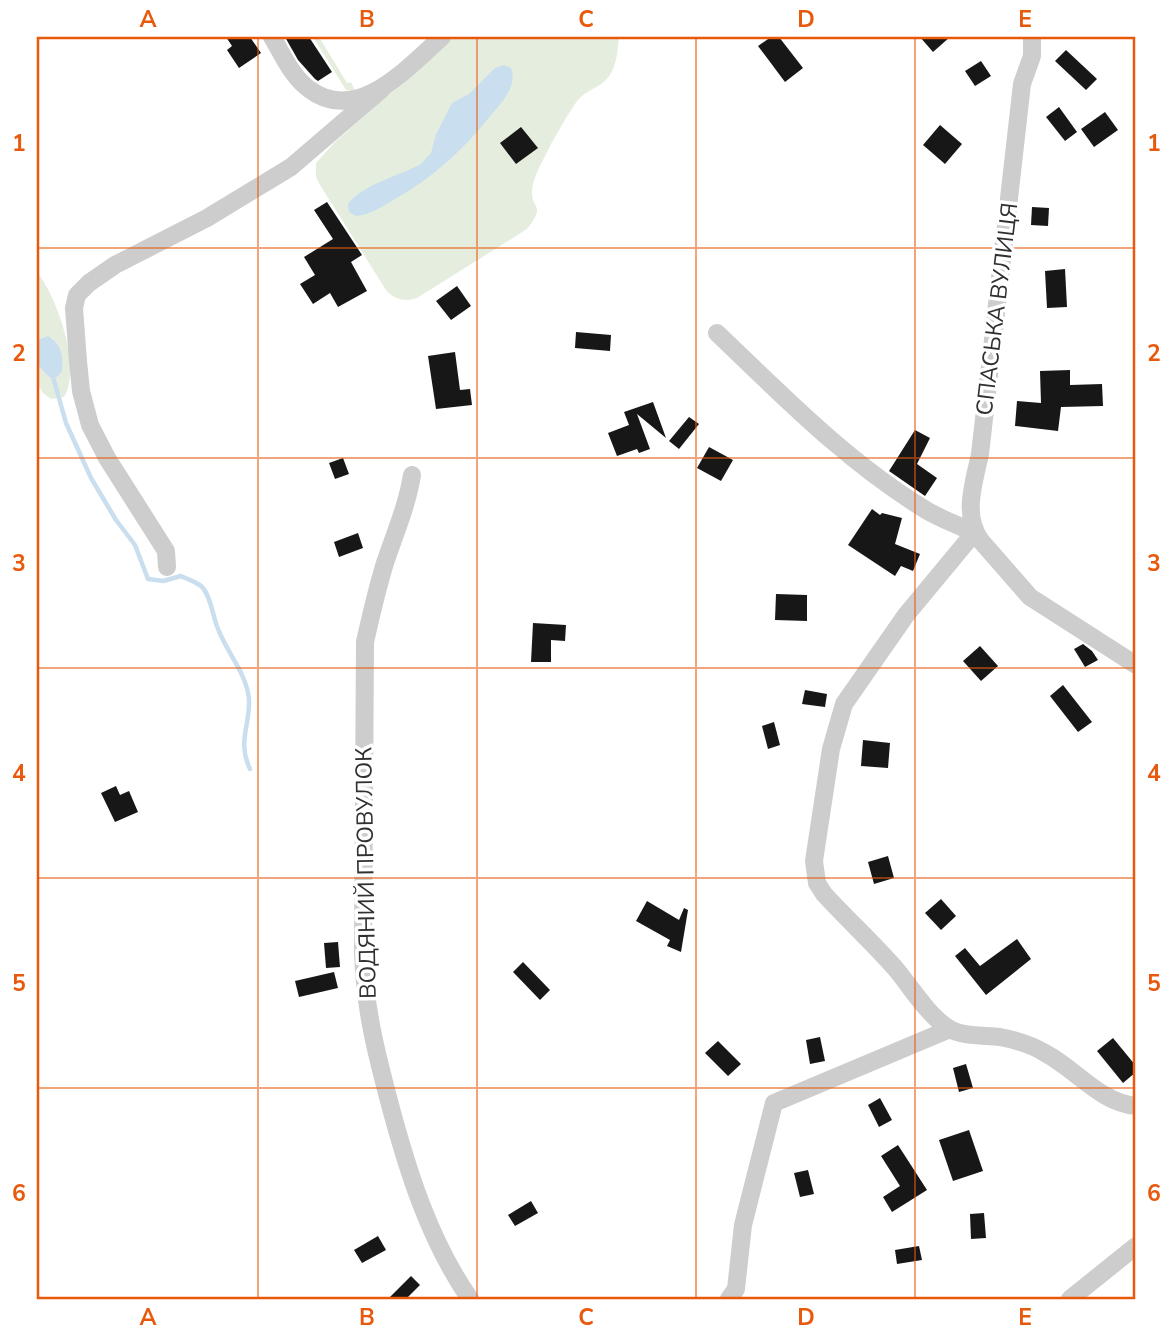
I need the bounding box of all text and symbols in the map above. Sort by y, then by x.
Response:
text: A [139,4,157,35]
text: B [359,4,375,35]
text: C [578,4,594,35]
text: D [797,4,815,35]
text: E [1018,4,1032,35]
text: 1 [12,128,26,159]
text: 1 [1147,128,1161,159]
street label: СПАСЬКА ВУЛИЦЯ [969,201,1025,417]
text: 2 [12,338,26,369]
text: 2 [1147,338,1161,369]
text: 3 [12,548,26,579]
text: 3 [1147,548,1161,579]
street label: ВОДЯНИЙ ПРОВУЛОК [348,747,384,999]
text: 4 [12,758,26,789]
text: 4 [1147,758,1161,789]
text: 5 [12,968,26,999]
text: 5 [1147,968,1161,999]
text: 6 [12,1178,26,1209]
text: 6 [1147,1178,1161,1209]
text: A [139,1302,157,1333]
text: B [359,1302,375,1333]
text: C [578,1302,594,1333]
text: D [797,1302,815,1333]
text: E [1018,1302,1032,1333]

